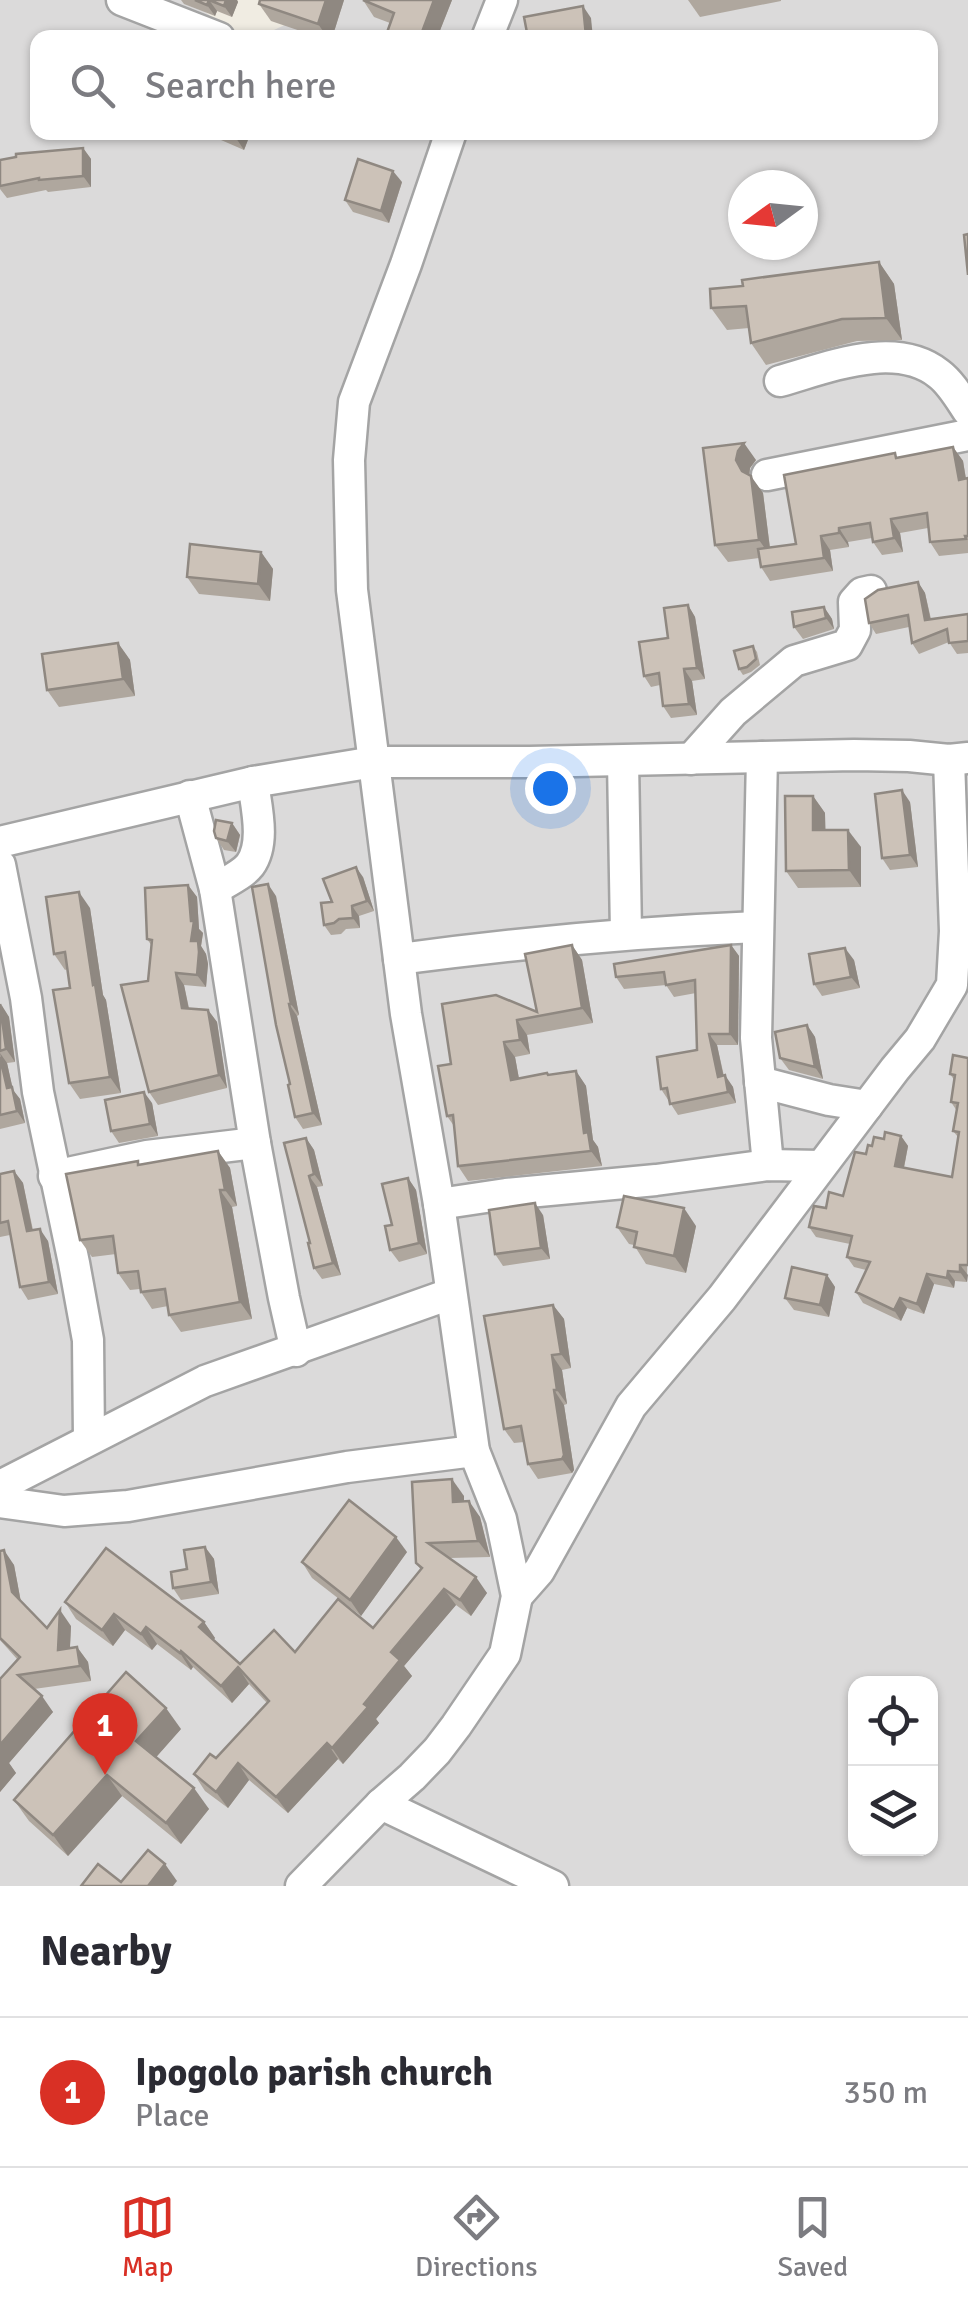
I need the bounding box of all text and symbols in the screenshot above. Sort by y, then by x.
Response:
search box [30,30,938,140]
icon: search [65,58,120,113]
text: Search here [145,62,337,109]
north arrow [728,170,818,260]
your location [525,763,576,814]
map controls [848,1676,938,1856]
button: locate [848,1676,938,1766]
pin: 1 [72,1692,138,1775]
button: layers [848,1766,938,1856]
text: Nearby [40,1926,172,1977]
text: Ipogolo parish church [135,2049,493,2096]
text: 1 [64,2073,81,2112]
text: 350 m [844,2073,928,2112]
text: Place [135,2096,210,2135]
tab: Map [120,2190,175,2284]
tab: Directions [415,2190,537,2284]
tab: Saved [777,2190,848,2284]

